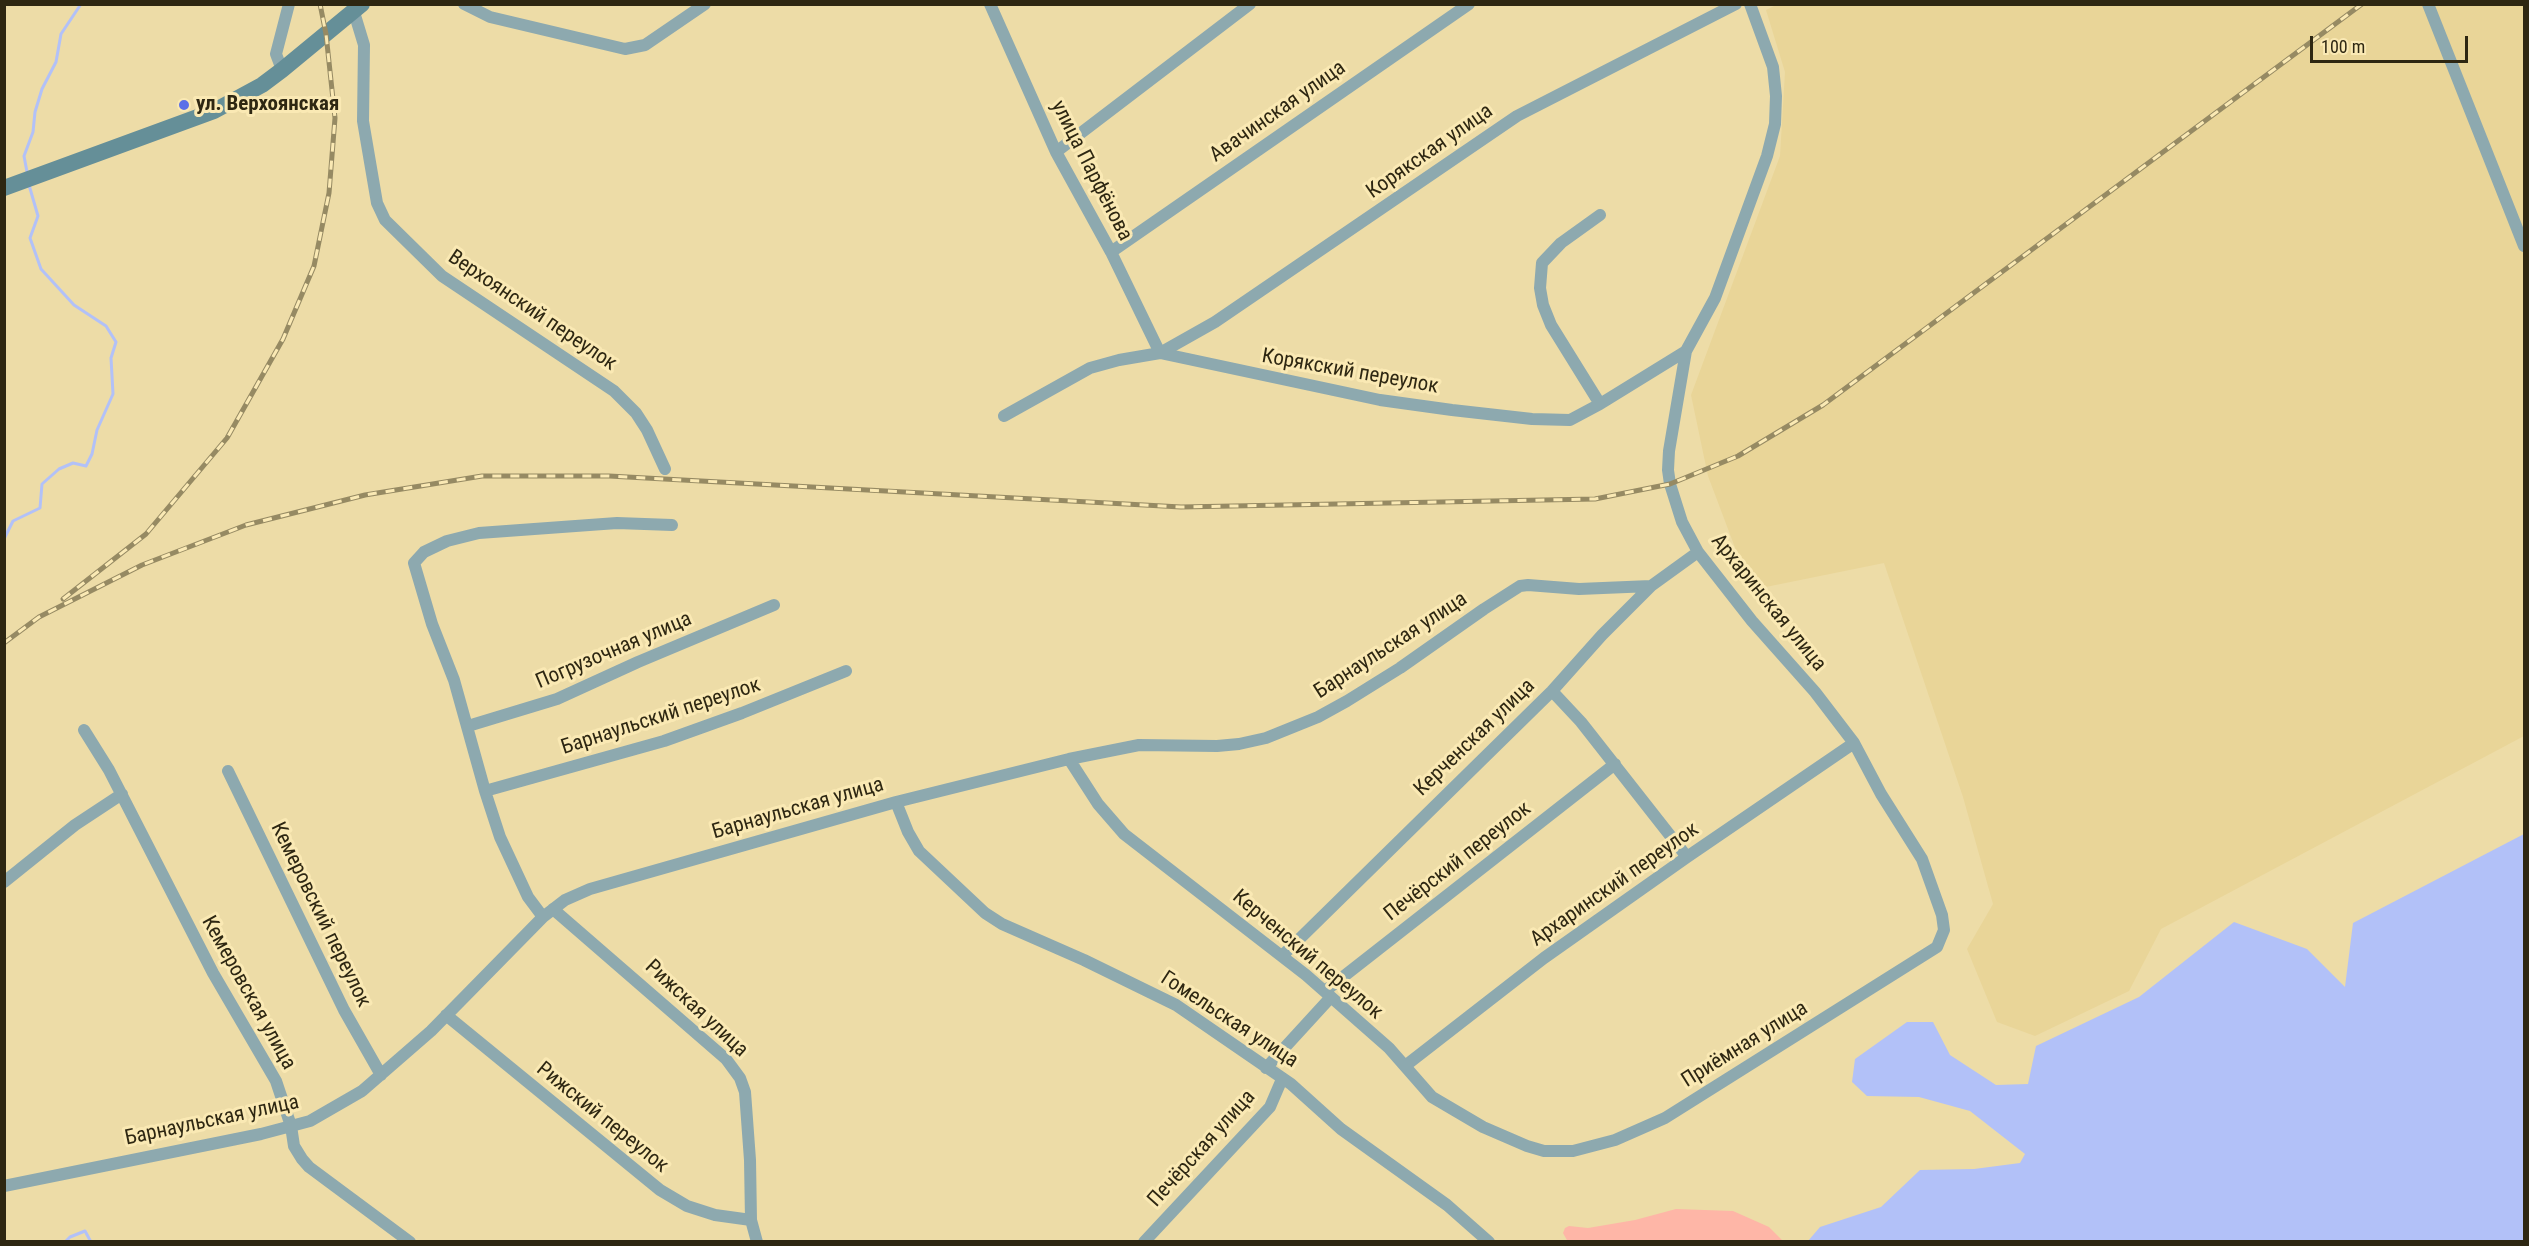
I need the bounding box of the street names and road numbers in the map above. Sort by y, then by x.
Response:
street label: Авачинская улица [1205,56,1351,168]
street label: улица Парфёнова [1045,97,1137,245]
street label: Корякская улица [1362,99,1498,205]
street label: Верхоянский переулок [443,245,621,377]
street label: Корякский переулок [1260,344,1440,400]
street label: Архаринская улица [1705,529,1831,677]
street label: Барнаульская улица [1310,587,1472,705]
street label: Погрузочная улица [532,607,696,695]
street label: Барнаульский переулок [558,673,764,761]
street label: Керченская улица [1409,674,1541,802]
street label: Барнаульская улица [709,772,887,846]
street label: Печёрский переулок [1380,797,1536,927]
street label: Архаринский переулок [1526,817,1704,953]
street label: Кемеровский переулок [264,818,376,1012]
street label: Керченский переулок [1227,885,1387,1025]
street label: Кемеровская улица [195,912,301,1074]
street label: Рижская улица [639,955,753,1063]
street label: Гомельская улица [1156,966,1302,1074]
street label: Приёмная улица [1677,996,1813,1094]
street label: Рижский переулок [531,1057,673,1179]
street label: Печёрская улица [1143,1085,1261,1213]
street label: Барнаульская улица [123,1090,301,1152]

